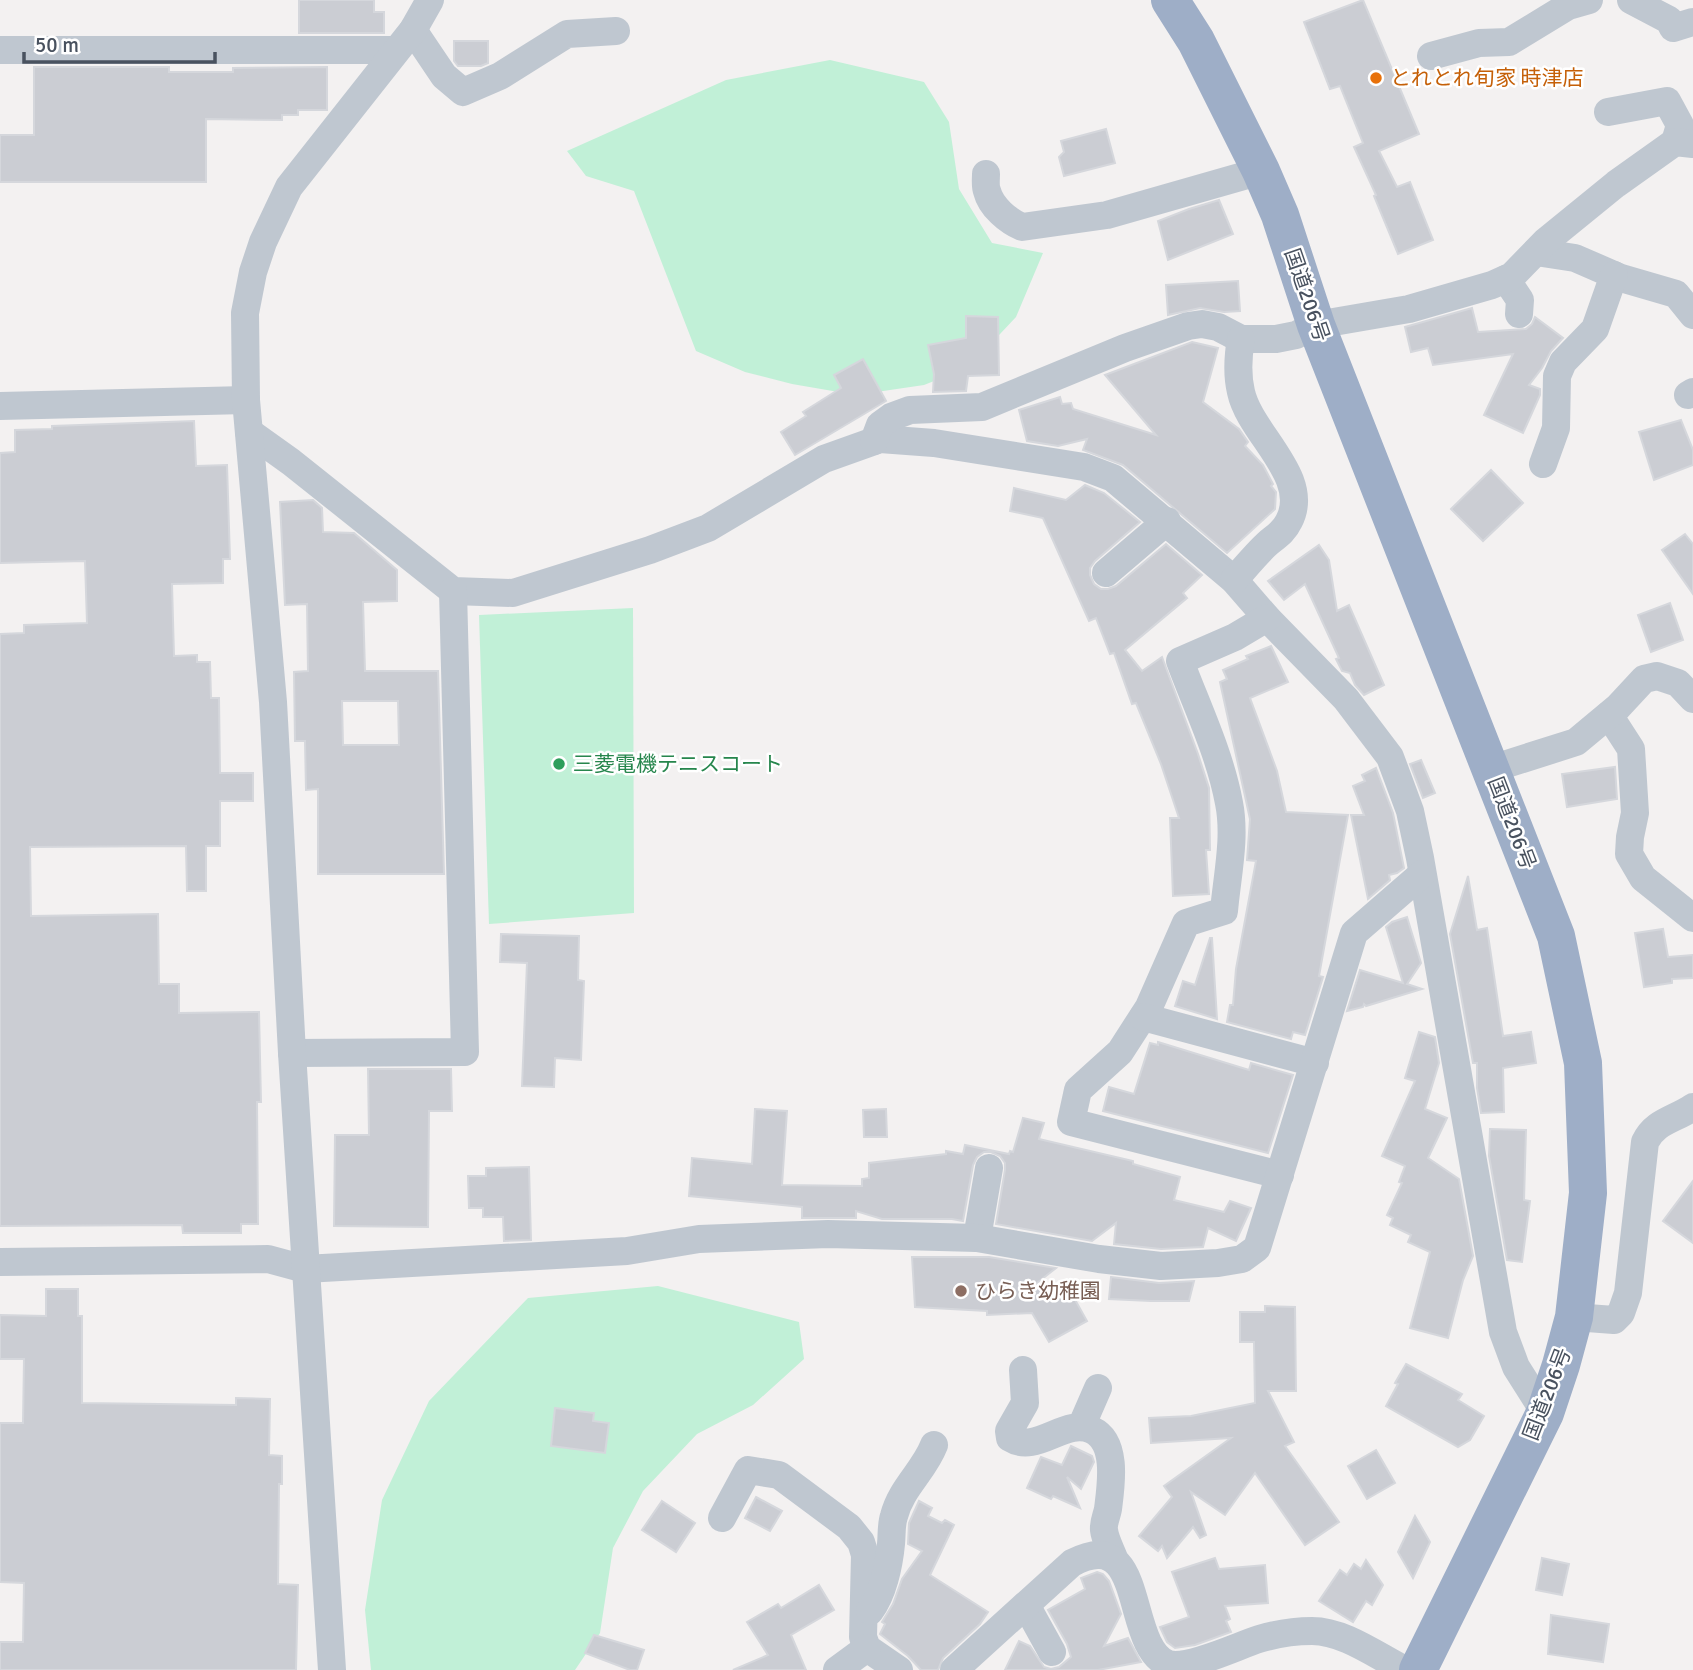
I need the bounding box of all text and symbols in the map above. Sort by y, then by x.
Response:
scale bar [24,21,215,65]
text: 50 m [35,32,79,58]
place label: とれとれ旬家 時津店 [1390,65,1584,91]
marker: とれとれ旬家 時津店 [1368,70,1384,86]
street label: 国道206号 [1279,245,1335,345]
place label: 三菱電機テニスコート [573,751,783,777]
marker: 三菱電機テニスコート [551,756,567,772]
street label: 国道206号 [1482,773,1542,873]
place label: ひらき幼稚園 [975,1278,1101,1304]
marker: ひらき幼稚園 [953,1283,969,1299]
street label: 国道206号 [1517,1344,1577,1444]

